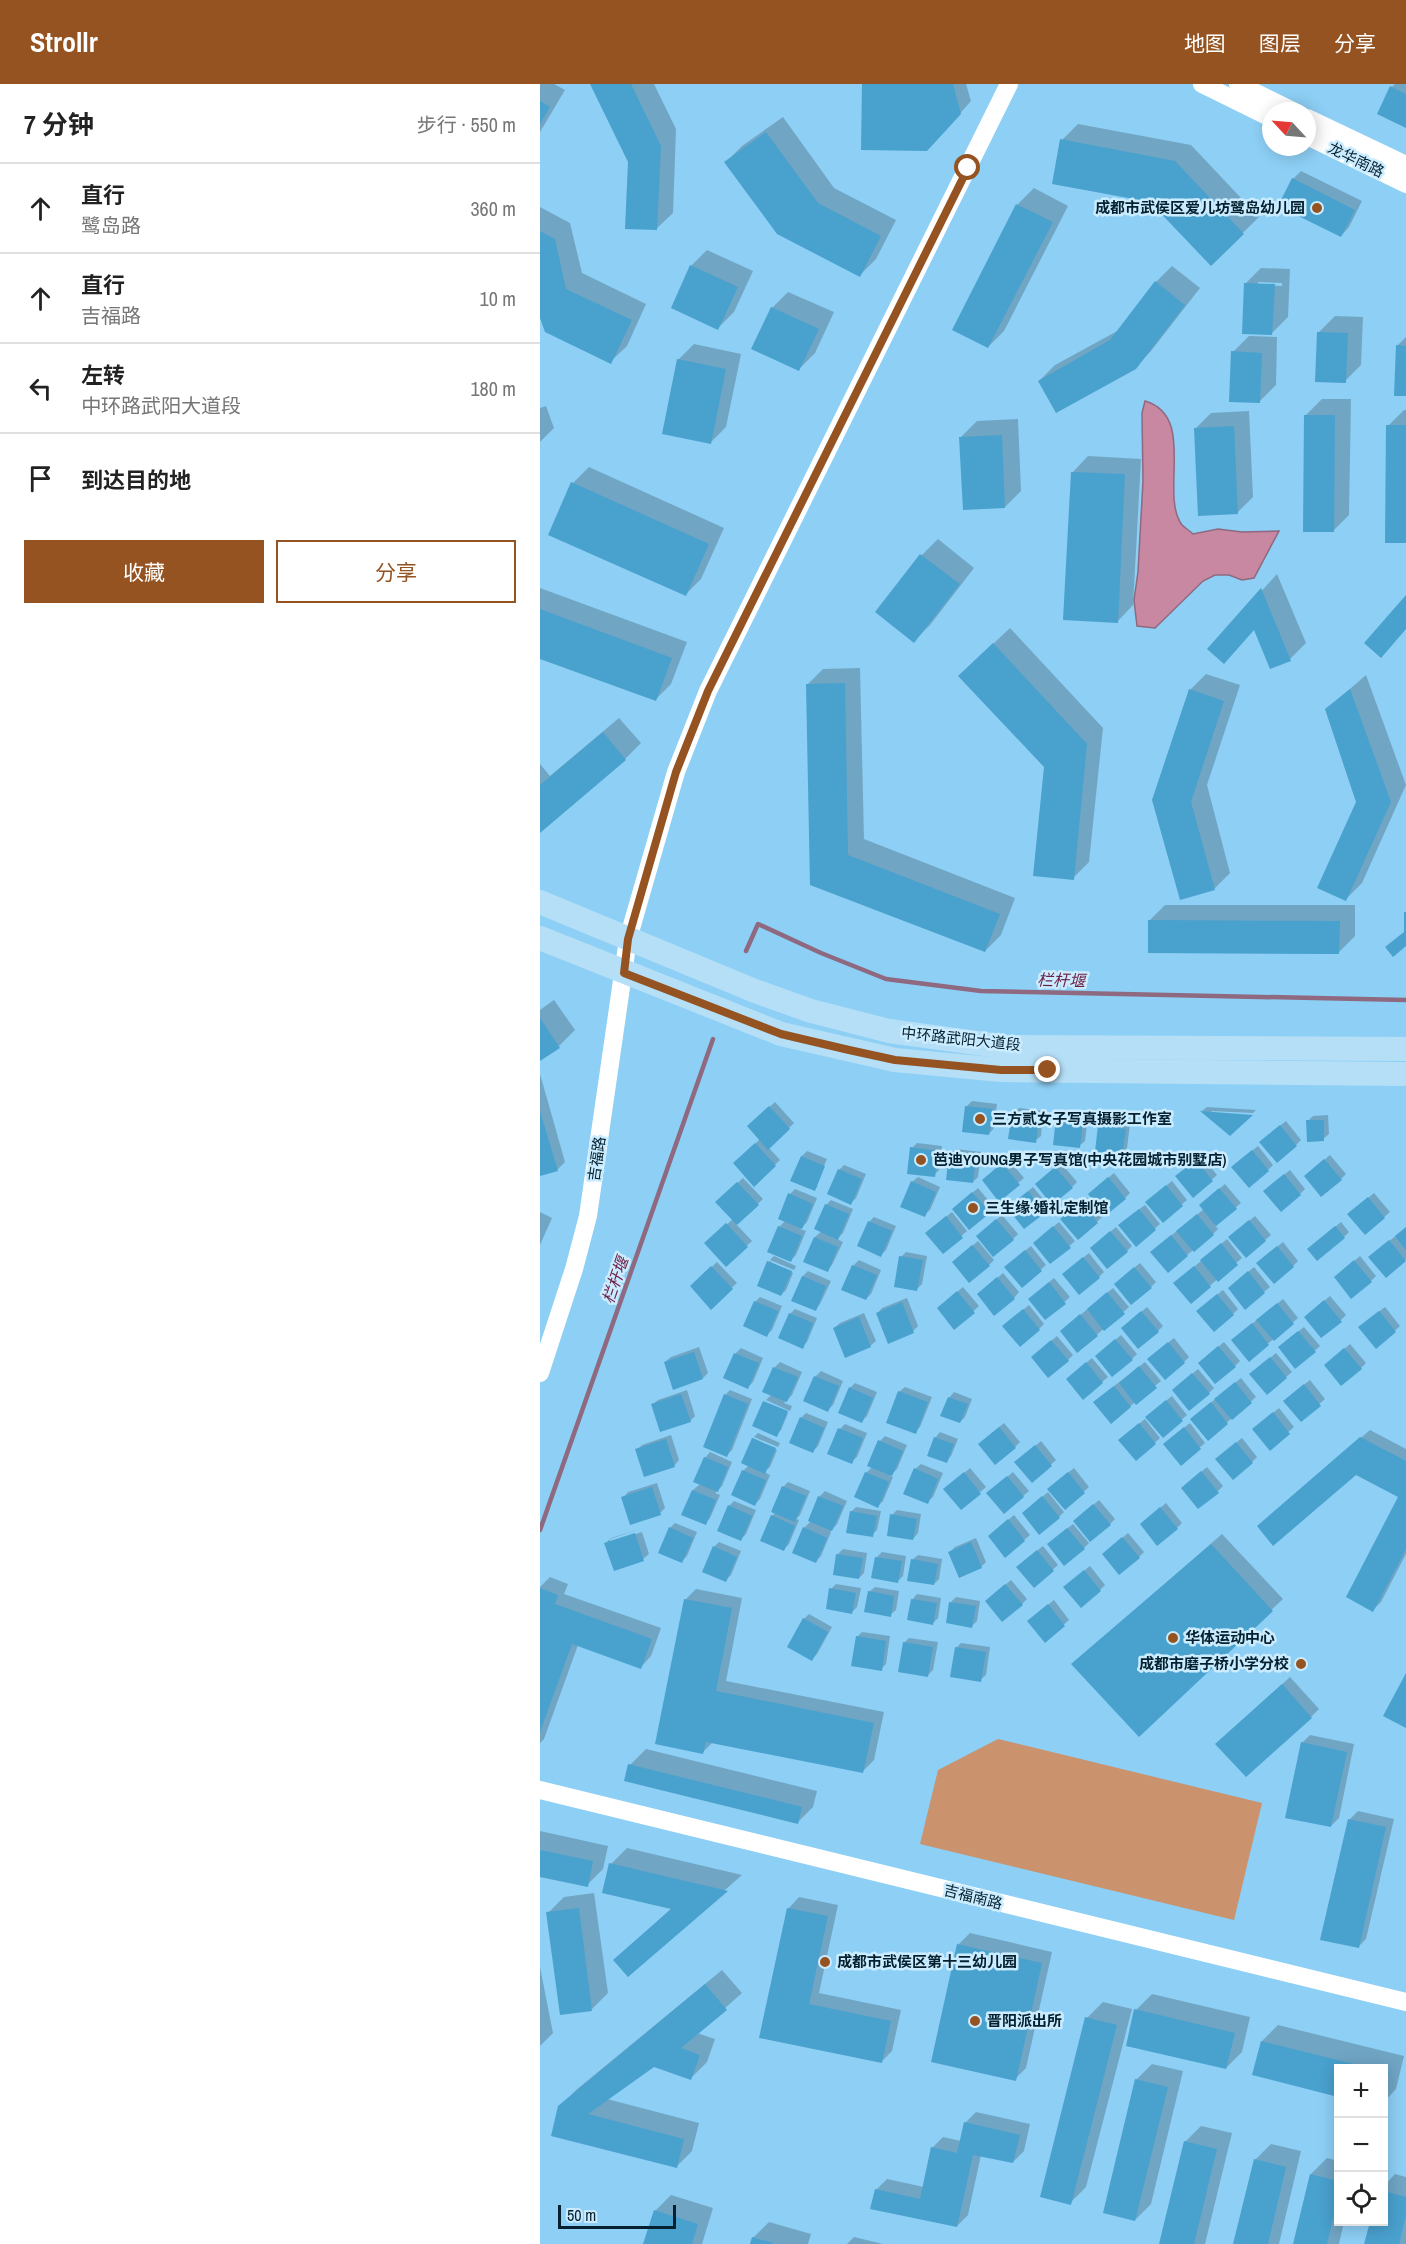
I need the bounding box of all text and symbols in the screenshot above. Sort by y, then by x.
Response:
text: Strollr [30,23,98,61]
text: 地图 [1184,29,1226,58]
text: 图层 [1259,29,1301,58]
text: 分享 [1334,29,1376,58]
north arrow [1262,102,1316,156]
text: 7 分钟 [24,107,94,142]
text: 步行 · 550 m [417,111,516,138]
street label: 龙华南路 [1325,137,1388,182]
route start [954,154,980,180]
text: 直行 [81,180,125,210]
icon: ahead [24,192,57,225]
text: 360 m [470,195,516,222]
place label: 成都市武侯区爱儿坊鹭岛幼儿园 [1095,197,1305,218]
marker: 成都市武侯区爱儿坊鹭岛幼儿园 [1310,201,1324,215]
text: 鹭岛路 [81,212,141,239]
text: 直行 [81,270,125,300]
icon: ahead [24,282,57,315]
text: 10 m [480,285,516,312]
text: 吉福路 [81,302,141,329]
text: 左转 [81,360,125,390]
icon: left [24,372,57,405]
text: 180 m [470,375,516,402]
text: 中环路武阳大道段 [81,392,241,419]
icon: arrive [24,462,57,495]
text: 到达目的地 [81,465,191,495]
button: 收藏 [24,540,264,603]
button: 分享 [276,540,516,603]
water label: 栏杆堰 [1037,969,1088,991]
street label: 中环路武阳大道段 [900,1022,1022,1055]
route end [1034,1056,1060,1082]
place label: 三方贰女子写真摄影工作室 [992,1108,1172,1129]
marker: 三方贰女子写真摄影工作室 [973,1112,987,1126]
street label: 吉福路 [583,1135,610,1183]
place label: 芭迪YOUNG男子写真馆(中央花园城市别墅店) [933,1149,1226,1170]
marker: 芭迪YOUNG男子写真馆(中央花园城市别墅店) [914,1153,928,1167]
place label: 三生缘·婚礼定制馆 [985,1197,1108,1218]
marker: 三生缘·婚礼定制馆 [966,1201,980,1215]
water label: 栏杆堰 [597,1251,634,1306]
place label: 华体运动中心 [1185,1627,1275,1648]
marker: 华体运动中心 [1166,1631,1180,1645]
place label: 成都市磨子桥小学分校 [1139,1653,1289,1674]
marker: 成都市磨子桥小学分校 [1294,1657,1308,1671]
street label: 吉福南路 [941,1879,1005,1914]
place label: 成都市武侯区第十三幼儿园 [837,1951,1017,1972]
marker: 成都市武侯区第十三幼儿园 [818,1955,832,1969]
place label: 晋阳派出所 [987,2010,1062,2031]
marker: 晋阳派出所 [968,2014,982,2028]
map controls [1334,2064,1388,2226]
button: + [1334,2064,1388,2118]
button: − [1334,2118,1388,2172]
button: locate [1334,2172,1388,2226]
scale bar [558,2202,676,2230]
text: 50 m [567,2204,596,2226]

